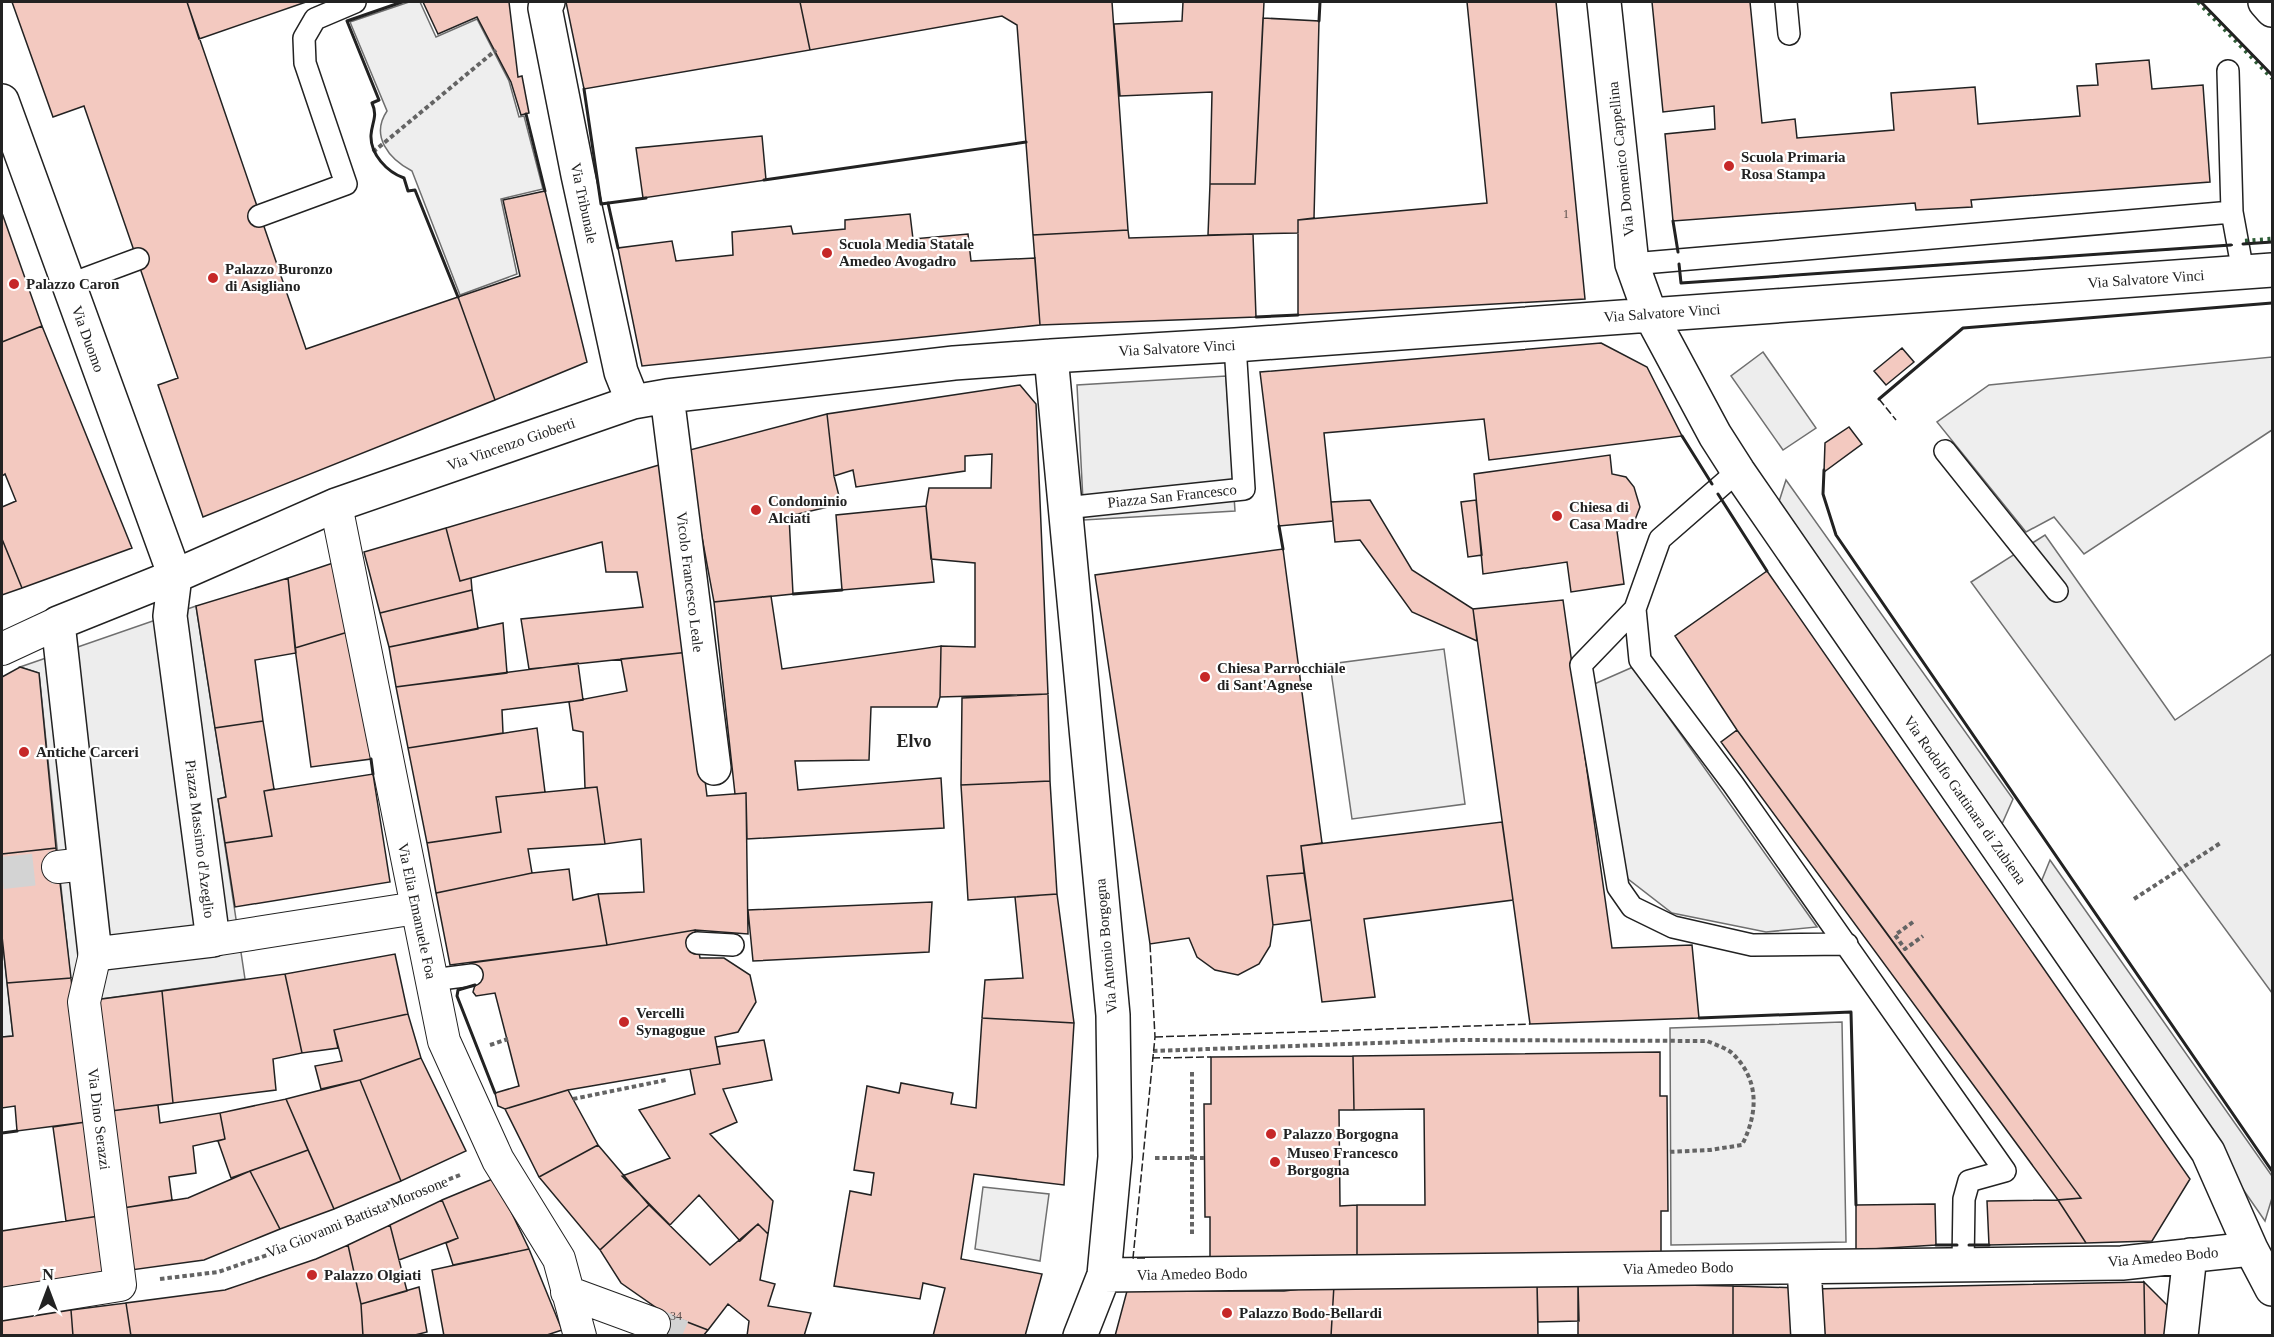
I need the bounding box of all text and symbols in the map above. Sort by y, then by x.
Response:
street label: Via Domenico Cappellina [1605,80,1637,237]
place label: Scuola Primaria Rosa Stampa [1741,149,1846,182]
marker: Scuola Primaria Rosa Stampa [1722,159,1736,173]
street label: Via Tribunale [568,161,600,245]
house number: 1 [1563,207,1569,221]
place label: Scuola Media Statale Amedeo Avogadro [839,236,974,269]
marker: Scuola Media Statale Amedeo Avogadro [820,246,834,260]
place label: Palazzo Buronzo di Asigliano [225,261,333,294]
street label: Via Salvatore Vinci [2087,267,2205,291]
marker: Palazzo Buronzo di Asigliano [206,271,220,285]
place label: Palazzo Caron [26,276,120,292]
marker: Palazzo Caron [7,277,21,291]
street label: Via Salvatore Vinci [1603,301,1721,325]
street label: Via Duomo [69,304,107,374]
street label: Via Salvatore Vinci [1118,337,1236,359]
street label: Via Vincenzo Gioberti [445,415,577,473]
street label: Piazza San Francesco [1107,481,1237,511]
place label: Condominio Alciati [768,493,847,526]
place label: Chiesa di Casa Madre [1569,499,1648,532]
marker: Condominio Alciati [749,503,763,517]
marker: Chiesa di Casa Madre [1550,509,1564,523]
street label: Vicolo Francesco Leale [673,511,707,654]
place label: Chiesa Parrocchiale di Sant'Agnese [1217,660,1346,693]
marker: Chiesa Parrocchiale di Sant'Agnese [1198,670,1212,684]
street label: Via Rodolfo Gattinara di Zubiena [1901,713,2030,887]
district label: Elvo [896,731,932,751]
place label: Antiche Carceri [36,744,139,760]
marker: Antiche Carceri [17,745,31,759]
street label: Piazza Massimo d'Azeglio [182,759,218,919]
street label: Via Elia Emanuele Foa [395,842,439,981]
street label: Via Antonio Borgogna [1092,877,1120,1014]
place label: Vercelli Synagogue [636,1005,706,1038]
marker: Vercelli Synagogue [617,1015,631,1029]
street label: Via Dino Serazzi [85,1067,113,1171]
place label: Palazzo Borgogna [1283,1126,1399,1142]
marker: Palazzo Borgogna [1264,1127,1278,1141]
place label: Museo Francesco Borgogna [1287,1145,1398,1178]
marker: Museo Francesco Borgogna [1268,1155,1282,1169]
street label: Via Giovanni Battista Morosone [264,1173,450,1261]
street label: Via Amedeo Bodo [2107,1244,2219,1270]
north arrow [18,1259,78,1319]
street label: Via Amedeo Bodo [1622,1259,1734,1277]
street label: Via Amedeo Bodo [1136,1265,1248,1283]
text: N [42,1266,54,1283]
place label: Palazzo Olgiati [324,1267,421,1283]
marker: Palazzo Olgiati [305,1268,319,1282]
place label: Palazzo Bodo-Bellardi [1239,1305,1382,1321]
marker: Palazzo Bodo-Bellardi [1220,1306,1234,1320]
house number: 34 [670,1309,682,1323]

